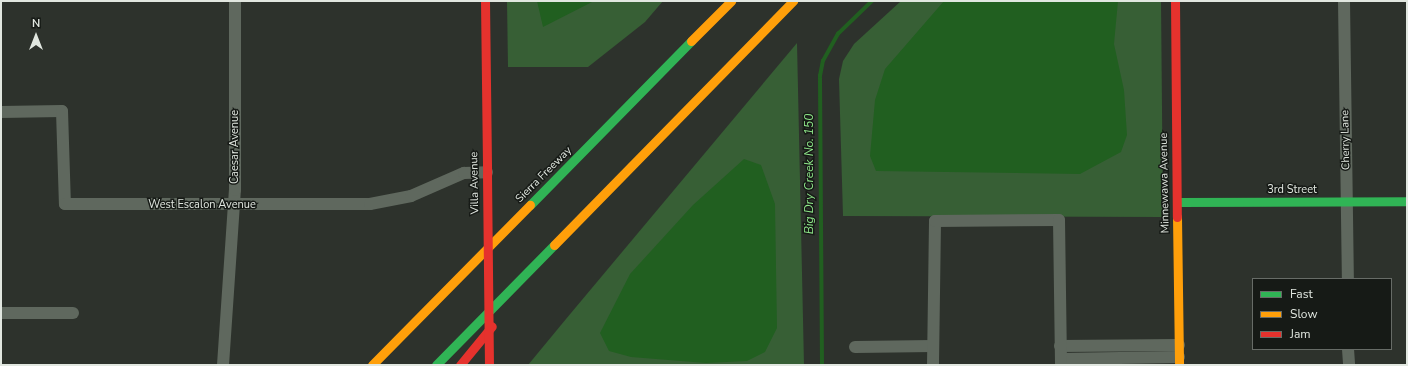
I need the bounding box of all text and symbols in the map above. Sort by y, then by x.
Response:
north arrow [16,16,56,56]
text: N [32,16,40,31]
street label: Caesar Avenue [228,110,242,184]
street label: Cherry Lane [1339,110,1353,170]
water label: Big Dry Creek No. 150 [803,114,817,234]
street label: Minnewawa Avenue [1158,133,1172,233]
street label: Sierra Freeway [513,144,575,206]
street label: Villa Avenue [468,152,482,214]
street label: 3rd Street [1267,183,1317,197]
street label: West Escalon Avenue [148,198,256,212]
legend [1252,278,1392,350]
text: Fast [1290,286,1313,302]
text: Slow [1290,306,1318,322]
text: Jam [1290,326,1311,342]

